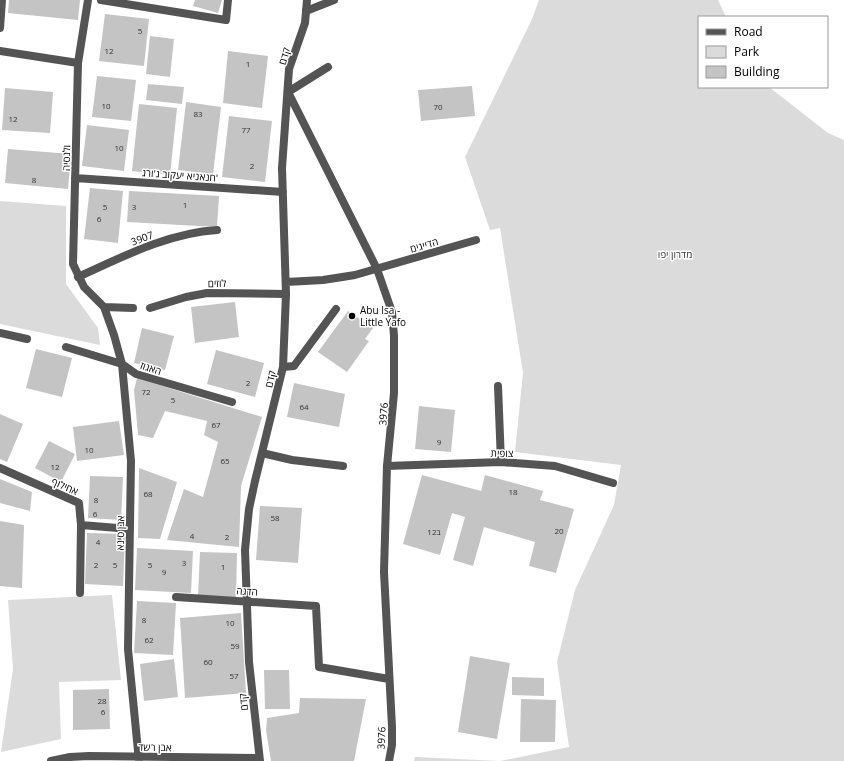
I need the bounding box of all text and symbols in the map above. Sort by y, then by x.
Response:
legend [698,16,828,88]
text: Road [734,23,763,40]
house number: 5 [138,25,143,36]
text: Park [734,43,760,60]
house number: 12 [104,45,114,56]
street label: קדם [275,46,293,66]
house number: 1 [246,58,250,69]
text: Building [734,63,780,80]
house number: 10 [101,100,111,111]
house number: 70 [433,101,443,112]
house number: 83 [193,108,203,119]
house number: 12 [8,113,18,124]
house number: 77 [241,124,251,135]
house number: 10 [114,142,124,153]
street label: ולנסיה [59,145,73,171]
house number: 2 [250,160,255,171]
street label: חנאניא יעקוב ג'ורג' [141,165,219,185]
house number: 8 [32,174,37,185]
house number: 1 [183,199,187,210]
house number: 5 [103,201,108,212]
house number: 3 [132,201,137,212]
house number: 6 [97,213,102,224]
street label: 3907 [129,227,155,248]
street label: הדייגים [408,234,440,256]
park label: מדרון יפו [658,247,692,261]
street label: לוזים [208,276,227,290]
place label: Abu Isa - Little Yafo [360,303,406,329]
marker: Abu Isa - Little Yafo [347,311,357,321]
street label: האגוז [139,358,163,378]
street label: קדם [261,369,279,389]
house number: 2 [246,377,251,388]
house number: 72 [141,386,151,397]
house number: 5 [171,394,176,405]
house number: 64 [299,401,309,412]
street label: 3976 [375,402,391,426]
house number: 67 [211,419,221,430]
house number: 9 [437,436,442,447]
house number: 10 [84,444,94,455]
street label: צופית [490,446,514,460]
house number: 65 [220,455,230,466]
house number: 12 [50,461,60,472]
street label: אחילוף [49,474,81,498]
house number: 18 [508,486,518,497]
house number: 68 [143,488,153,499]
house number: 8 [94,494,99,505]
house number: 6 [93,508,98,519]
house number: 58 [270,512,280,523]
street label: אבן סינא [113,515,127,551]
house number: 20 [554,525,564,536]
house number: 12ב [427,526,441,537]
house number: 4 [190,530,195,541]
house number: 2 [225,531,230,542]
house number: 4 [96,536,101,547]
house number: 3 [182,557,187,568]
house number: 2 [94,559,99,570]
house number: 5 [113,559,118,570]
house number: 5 [148,559,153,570]
house number: 1 [221,561,225,572]
house number: 9 [162,566,167,577]
street label: הדגה [236,583,258,599]
house number: 8 [142,614,147,625]
house number: 10 [225,617,235,628]
house number: 62 [144,634,154,645]
house number: 59 [230,640,240,651]
house number: 60 [203,656,213,667]
house number: 57 [229,670,239,681]
street label: קדם [235,693,251,711]
house number: 28 [97,695,107,706]
house number: 6 [101,706,106,717]
street label: 3976 [374,726,388,750]
street label: אבן רשד [138,740,172,754]

